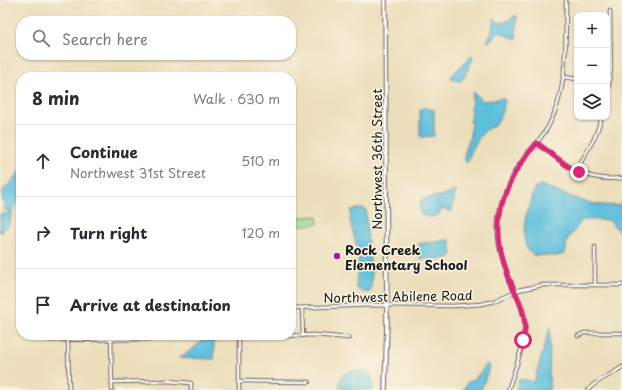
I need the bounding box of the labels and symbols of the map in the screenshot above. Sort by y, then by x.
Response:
street label: Northwest 36th Street [367,88,386,230]
route end [570,163,588,181]
place label: Rock Creek Elementary School [345,240,467,274]
marker: Rock Creek Elementary School [332,251,342,261]
street label: Northwest Abilene Road [323,285,473,307]
route start [514,331,532,349]

